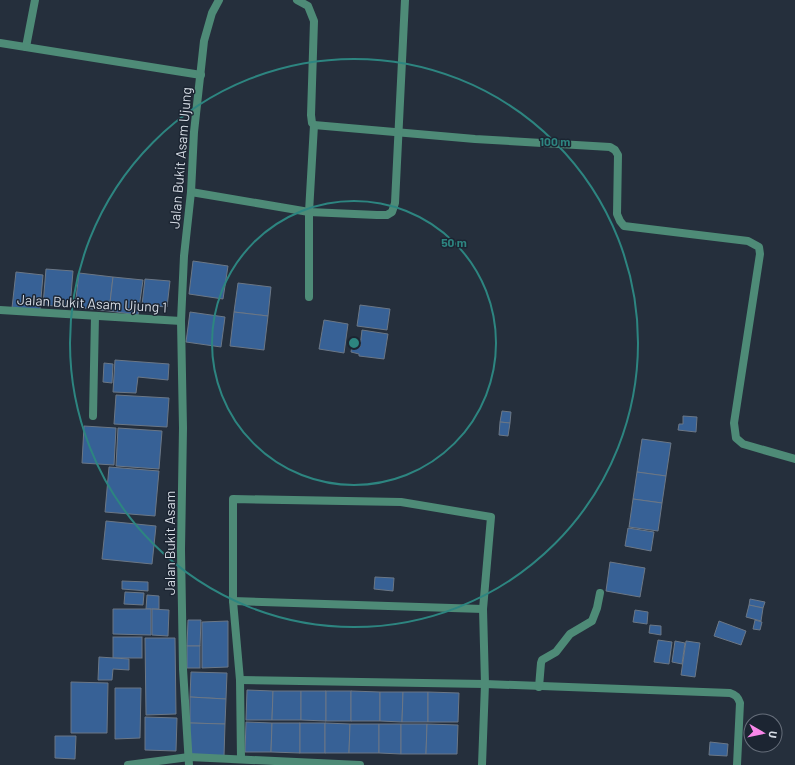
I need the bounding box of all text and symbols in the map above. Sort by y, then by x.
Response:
street label: Jalan Bukit Asam Ujung [165,86,195,230]
text: 100 m [540,134,570,148]
text: 50 m [441,235,467,249]
street label: Jalan Bukit Asam Ujung 1 [17,291,167,315]
centre of rings [347,336,361,350]
street label: Jalan Bukit Asam [161,491,178,595]
north arrow [743,713,783,753]
text: U [766,730,780,739]

